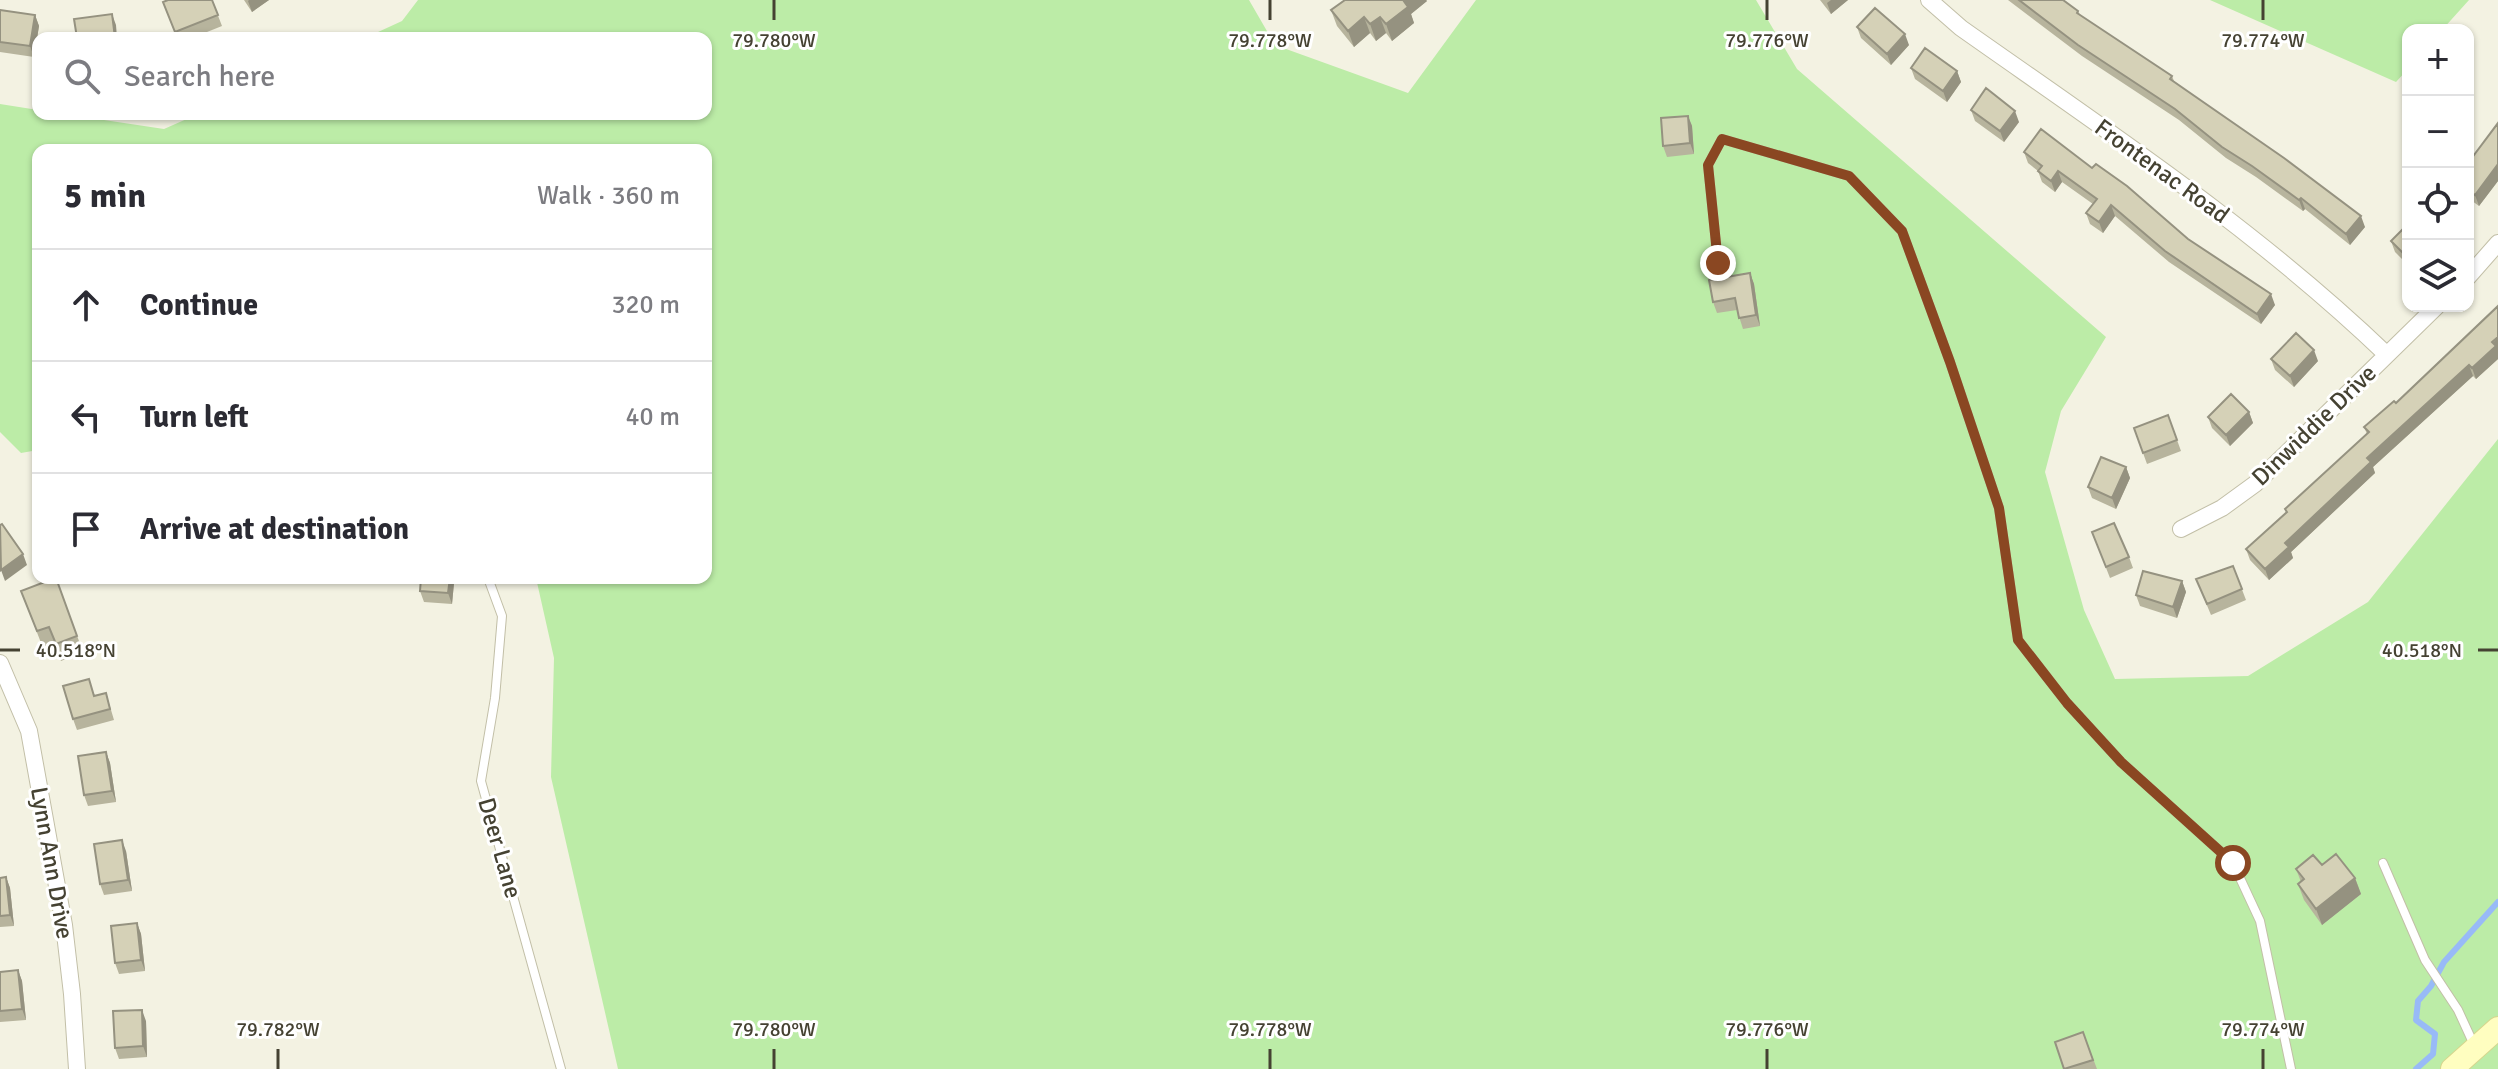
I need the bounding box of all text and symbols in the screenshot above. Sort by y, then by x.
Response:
map controls [2402,24,2474,312]
button: + [2402,24,2474,96]
text: 79.780°W [732,28,816,53]
text: 79.778°W [1228,28,1312,53]
text: 79.776°W [1725,28,1809,53]
text: 79.774°W [2221,28,2305,53]
search box [32,32,712,120]
icon: search [60,54,104,98]
text: Search here [124,58,275,95]
button: − [2402,96,2474,168]
street label: Frontenac Road [2089,112,2235,230]
button: locate [2402,168,2474,240]
text: 5 min [64,175,146,217]
text: Walk · 360 m [537,180,680,212]
button: layers [2402,240,2474,312]
route end [1700,245,1736,281]
icon: ahead [64,283,108,327]
text: Continue [140,287,258,324]
text: 320 m [611,289,680,321]
street label: Dinwiddie Drive [2245,358,2383,492]
icon: left [64,395,108,439]
text: Turn left [140,399,249,436]
text: 40 m [625,401,680,433]
icon: arrive [64,507,108,551]
text: Arrive at destination [140,511,409,548]
text: 40.518°N [36,638,116,663]
text: 40.518°N [2382,638,2462,663]
street label: Lynn Ann Drive [24,785,80,941]
street label: Deer Lane [471,794,529,902]
route start [2215,845,2251,881]
text: 79.782°W [236,1017,320,1042]
text: 79.780°W [732,1017,816,1042]
text: 79.778°W [1228,1017,1312,1042]
text: 79.776°W [1725,1017,1809,1042]
text: 79.774°W [2221,1017,2305,1042]

